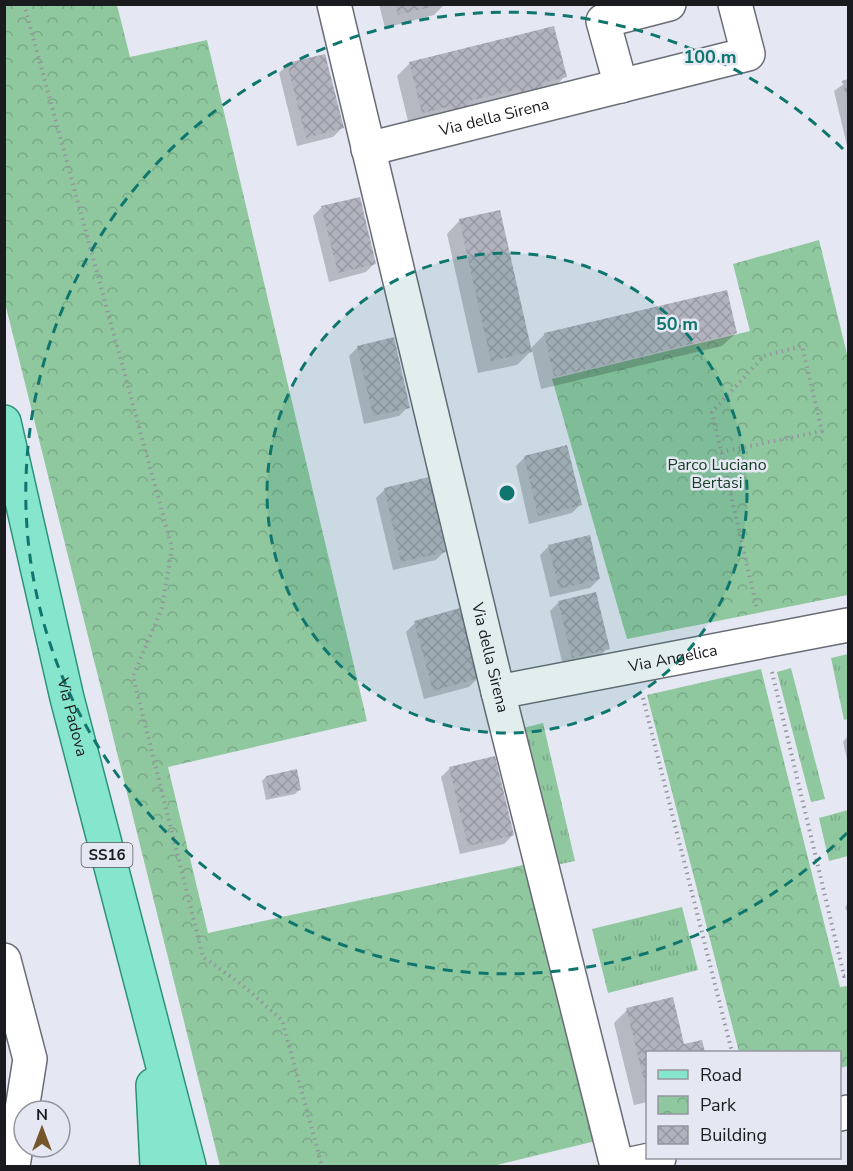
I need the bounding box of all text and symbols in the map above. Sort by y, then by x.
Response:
text: 100 m [683,45,737,69]
street label: Via della Sirena [436,93,551,142]
text: 50 m [656,312,698,336]
park label: Parco Luciano Bertasi [667,454,767,494]
centre of rings [497,483,517,503]
street label: Via della Sirena [466,599,514,715]
street label: Via Angelica [625,639,719,678]
street label: Via Padova [52,675,93,759]
road number: SS16 [82,843,132,867]
legend [646,1051,841,1159]
text: Road [700,1063,742,1087]
text: Park [700,1093,737,1117]
north arrow [12,1099,72,1159]
text: N [36,1104,48,1126]
text: Building [700,1123,767,1147]

